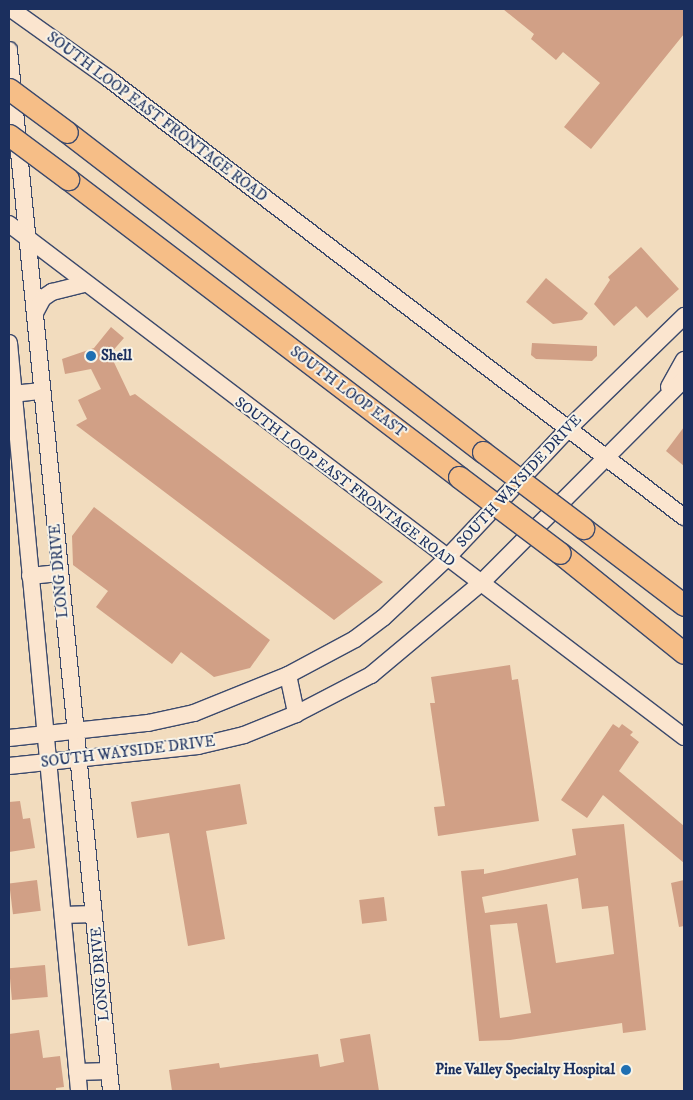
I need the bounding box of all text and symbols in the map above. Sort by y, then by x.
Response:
street label: SOUTH LOOP EAST FRONTAGE ROAD [43,28,271,206]
street label: SOUTH LOOP EAST [287,343,409,441]
place label: Shell [101,347,132,365]
marker: Shell [85,350,97,362]
street label: SOUTH LOOP EAST FRONTAGE ROAD [231,393,459,571]
street label: SOUTH WAYSIDE DRIVE [453,411,585,551]
street label: LONG DRIVE [46,523,72,619]
street label: SOUTH WAYSIDE DRIVE [40,732,216,772]
street label: LONG DRIVE [87,926,113,1022]
place label: Pine Valley Specialty Hospital [435,1061,615,1079]
marker: Pine Valley Specialty Hospital [619,1063,633,1077]

